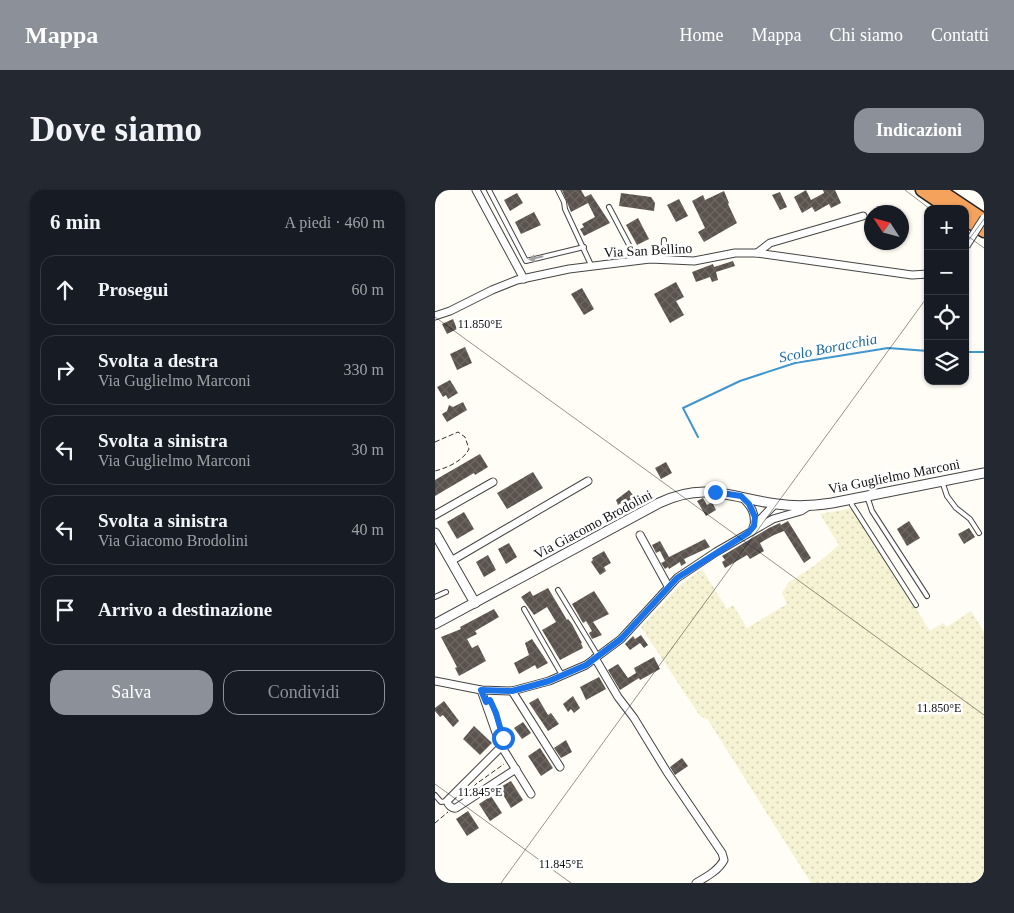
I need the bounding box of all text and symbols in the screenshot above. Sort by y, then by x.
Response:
text: Mappa [25,22,98,48]
text: Home [680,25,724,45]
text: Mappa [752,25,801,45]
text: Chi siamo [829,25,903,45]
text: Contatti [931,25,989,45]
button: Indicazioni [854,108,984,153]
text: Dove siamo [30,110,202,149]
north arrow [864,205,909,250]
map controls [924,205,969,385]
button: + [924,205,969,250]
text: 6 min [50,210,101,234]
text: A piedi · 460 m [285,214,385,231]
street label: Via San Bellino [603,241,693,260]
button: − [924,250,969,295]
one-way arrow [529,254,544,262]
icon: ahead [51,276,79,304]
text: Prosegui [98,279,168,300]
text: 60 m [352,281,384,298]
button: locate [924,295,969,340]
text: 11.850°E [458,317,502,331]
water label: Scolo Boracchia [778,331,878,365]
button: layers [924,340,969,385]
text: Svolta a destra [98,350,218,371]
icon: right [51,356,79,384]
text: 330 m [344,361,384,378]
text: Via Guglielmo Marconi [98,372,251,389]
text: Svolta a sinistra [98,430,228,451]
icon: left [51,436,79,464]
text: 30 m [352,441,384,458]
text: Via Guglielmo Marconi [98,452,251,469]
street label: Via Guglielmo Marconi [827,456,961,497]
route end [704,481,727,504]
street label: Via Giacomo Brodolini [532,487,655,562]
text: Svolta a sinistra [98,510,228,531]
icon: left [51,516,79,544]
text: 40 m [352,521,384,538]
text: Via Giacomo Brodolini [98,532,248,549]
icon: arrive [51,596,79,624]
text: Arrivo a destinazione [98,599,272,620]
button: Salva [50,670,213,715]
button: Condividi [223,670,385,715]
text: 11.850°E [917,701,961,715]
route start [492,727,515,750]
text: 11.845°E [458,785,502,799]
text: 11.845°E [539,857,583,871]

